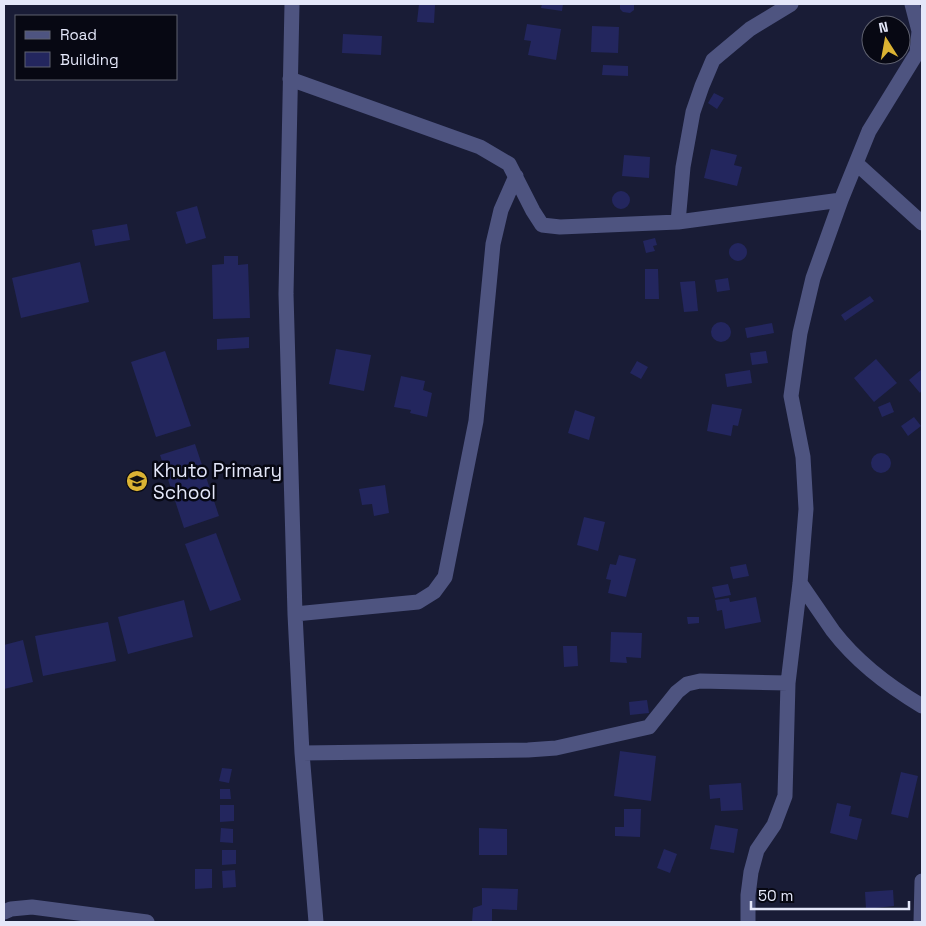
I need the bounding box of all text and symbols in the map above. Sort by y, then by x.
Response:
legend [15,15,178,80]
north arrow [861,15,911,65]
text: N [877,18,890,37]
text: Road [60,25,97,44]
text: Building [60,50,119,69]
place label: Khuto Primary School [153,458,282,505]
school or university icon: Khuto Primary School [125,469,149,493]
scale bar [751,878,908,910]
text: 50 m [758,886,793,905]

